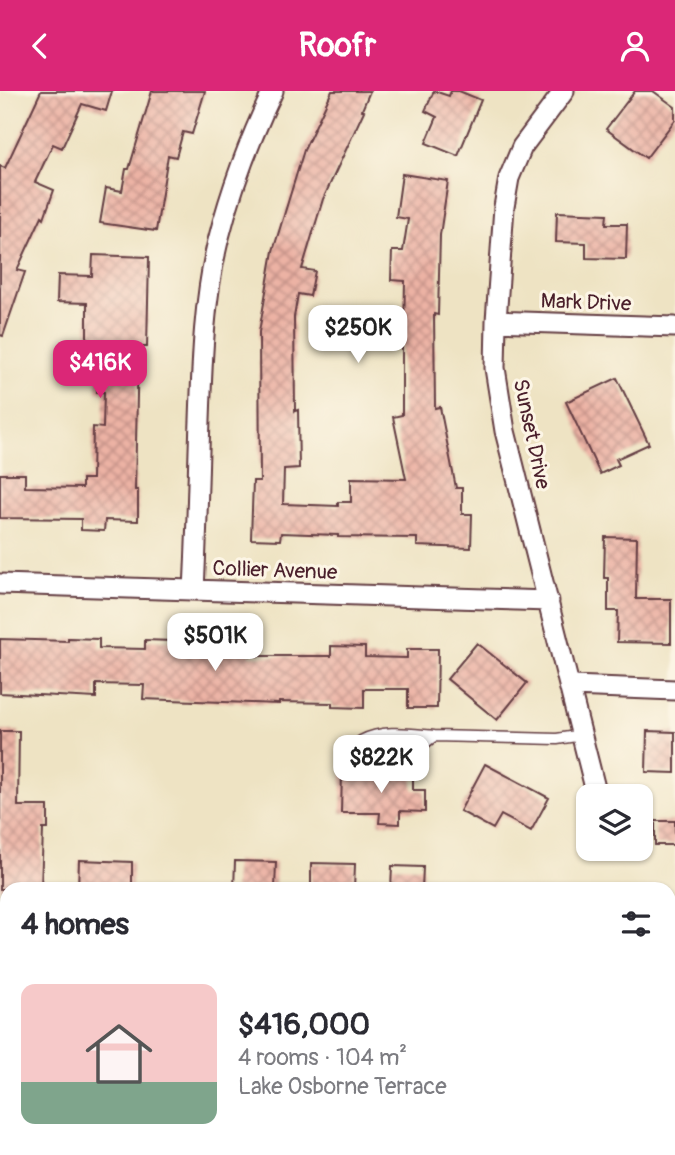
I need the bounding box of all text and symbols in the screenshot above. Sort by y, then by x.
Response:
text: Roofr [299,26,376,66]
icon: back [21,27,59,65]
icon: person [616,27,654,65]
street label: Mark Drive [540,287,632,318]
pin: $250K [309,306,407,365]
text: $250K [324,313,392,342]
pin: $416K [51,341,149,400]
text: $416K [69,348,131,377]
street label: Sunset Drive [507,377,556,492]
street label: Collier Avenue [212,555,339,586]
pin: $501K [166,613,264,673]
text: $501K [183,621,247,650]
pin: $822K [332,735,430,795]
text: $822K [349,743,413,772]
map controls [576,784,653,861]
button: layers [576,784,653,861]
icon: filters [617,905,655,943]
text: 4 homes [21,906,129,943]
text: $416,000 [238,1006,370,1043]
icon: home [77,1012,161,1096]
text: 4 rooms · 104 m² [238,1043,407,1072]
text: Lake Osborne Terrace [238,1072,447,1101]

